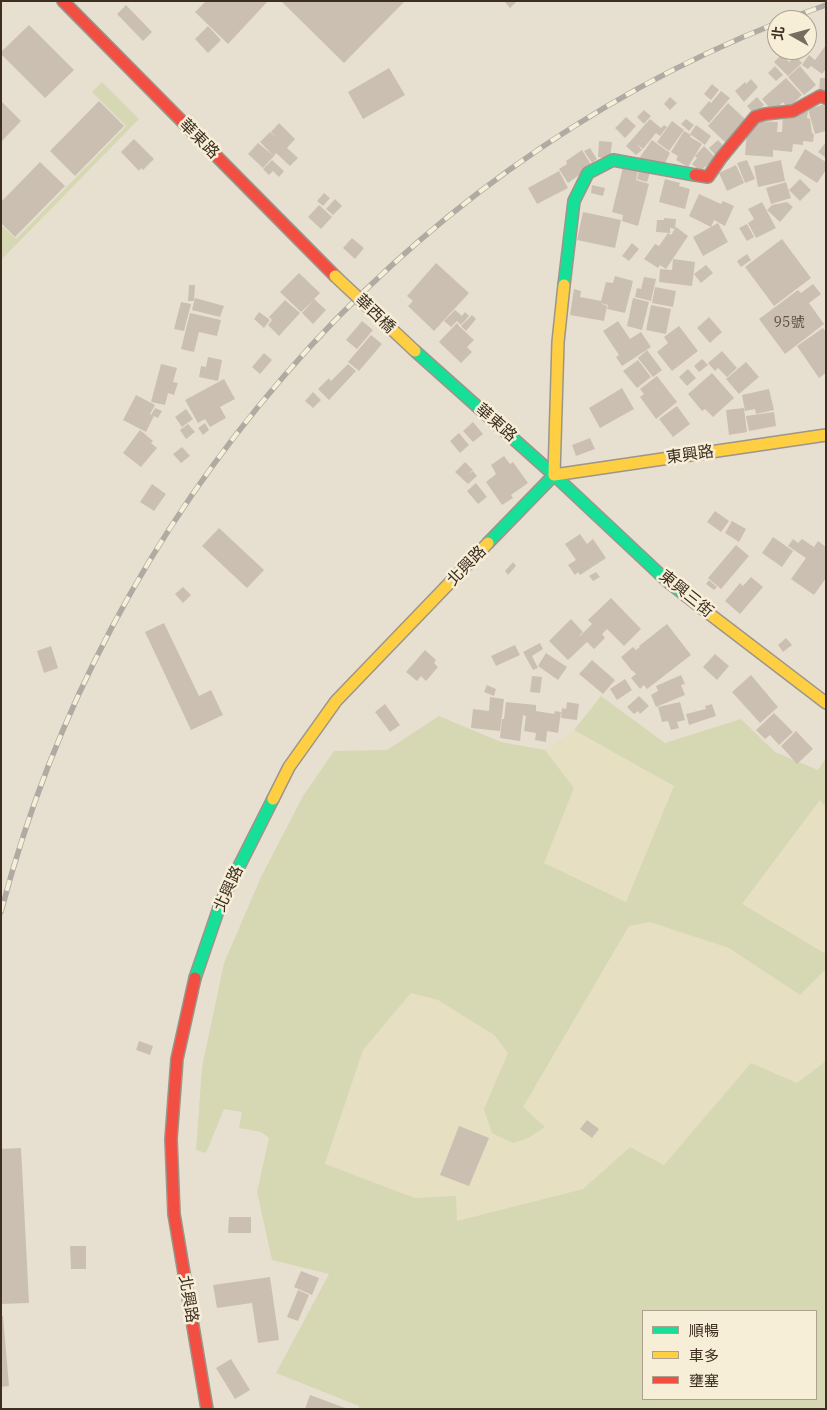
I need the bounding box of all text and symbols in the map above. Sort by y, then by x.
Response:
north arrow [767,10,817,60]
text: 北 [768,25,788,41]
street label: 華東路 [175,115,223,163]
street label: 華西橋 [351,290,399,338]
house number: 95號 [774,315,804,331]
street label: 華東路 [472,400,520,446]
street label: 東興路 [665,442,715,468]
street label: 北興路 [443,542,491,590]
street label: 東興三街 [655,566,717,622]
street label: 北興路 [210,863,248,915]
street label: 北興路 [174,1274,202,1324]
legend [642,1310,817,1400]
text: 順暢 [689,1321,719,1340]
text: 車多 [689,1346,719,1365]
text: 壅塞 [689,1371,719,1390]

